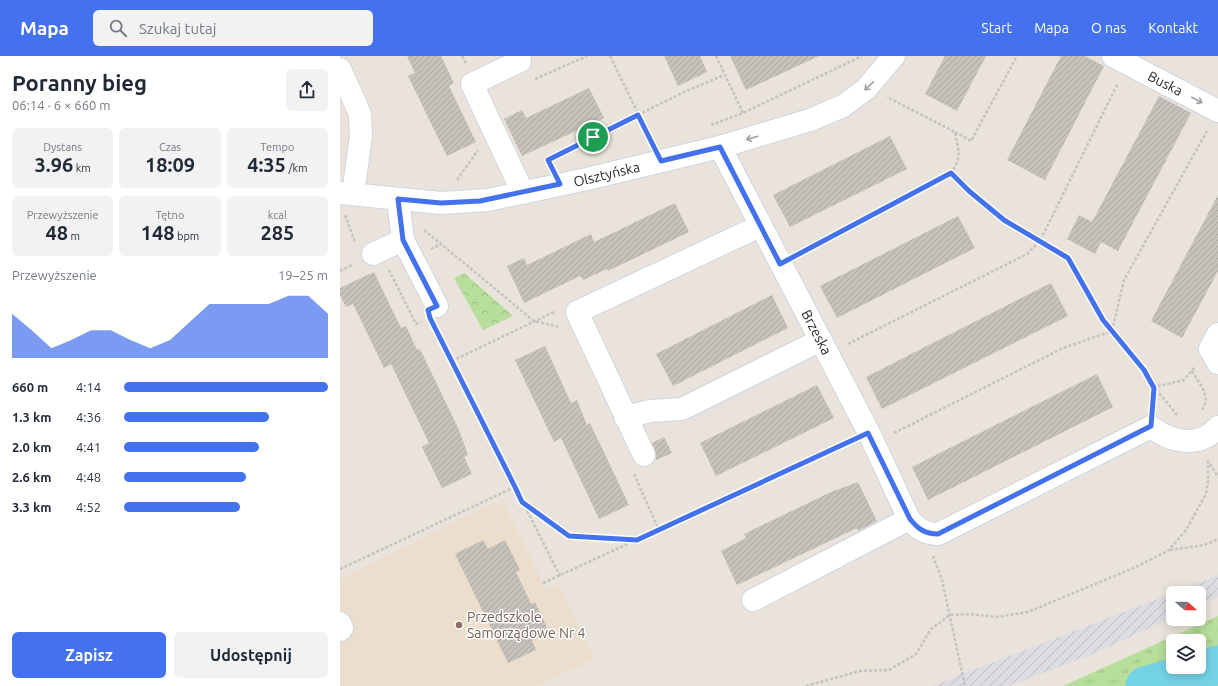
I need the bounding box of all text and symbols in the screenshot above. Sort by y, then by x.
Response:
search box [93,10,373,46]
text: Mapa [20,17,69,39]
icon: search [107,17,129,39]
text: Szukaj tutaj [139,20,216,37]
text: Start [981,20,1012,36]
text: Mapa [1034,20,1069,36]
text: O nas [1091,20,1126,36]
text: Kontakt [1148,20,1198,36]
street label: Buska [1145,68,1185,99]
button: share [286,69,328,111]
text: Poranny bieg [12,70,147,95]
one-way arrow [864,81,874,91]
one-way arrow [1191,97,1203,104]
text: 06:14 · 6 × 660 m [12,98,111,112]
pin [576,120,610,154]
icon: arrive [582,126,604,148]
one-way arrow [745,135,758,142]
text: Dystans [43,141,82,153]
text: Czas [159,141,181,153]
text: Tempo [260,141,294,153]
text: 3.96 [34,153,73,176]
text: 18:09 [145,153,195,176]
text: 4:35 [247,153,286,176]
street label: Olsztyńska [572,159,641,190]
text: km [73,162,91,174]
text: /km [286,162,308,174]
text: Przewyższenie [27,209,99,221]
text: Tętno [156,209,184,221]
text: kcal [268,209,287,221]
text: 48 [45,221,68,244]
text: 148 [141,221,174,244]
text: 285 [260,221,294,244]
text: m [68,230,80,242]
text: bpm [174,230,199,242]
text: Przewyższenie [12,268,97,282]
text: 19–25 m [278,268,328,282]
street label: Brzeska [798,307,835,358]
text: 660 m [12,380,48,394]
text: 4:14 [76,380,101,394]
text: 1.3 km [12,410,51,424]
text: 4:36 [76,410,101,424]
text: 2.0 km [12,440,51,454]
text: 4:41 [76,440,101,454]
text: 2.6 km [12,470,51,484]
text: 4:48 [76,470,101,484]
text: 3.3 km [12,500,51,514]
text: 4:52 [76,500,101,514]
north arrow [1166,586,1206,626]
map controls [1166,586,1206,674]
place label: Przedszkole Samorządowe Nr 4 [467,609,585,641]
marker: Przedszkole Samorządowe Nr 4 [454,620,464,630]
button: Zapisz [12,632,166,678]
button: Udostępnij [174,632,328,678]
button: layers [1166,634,1206,674]

